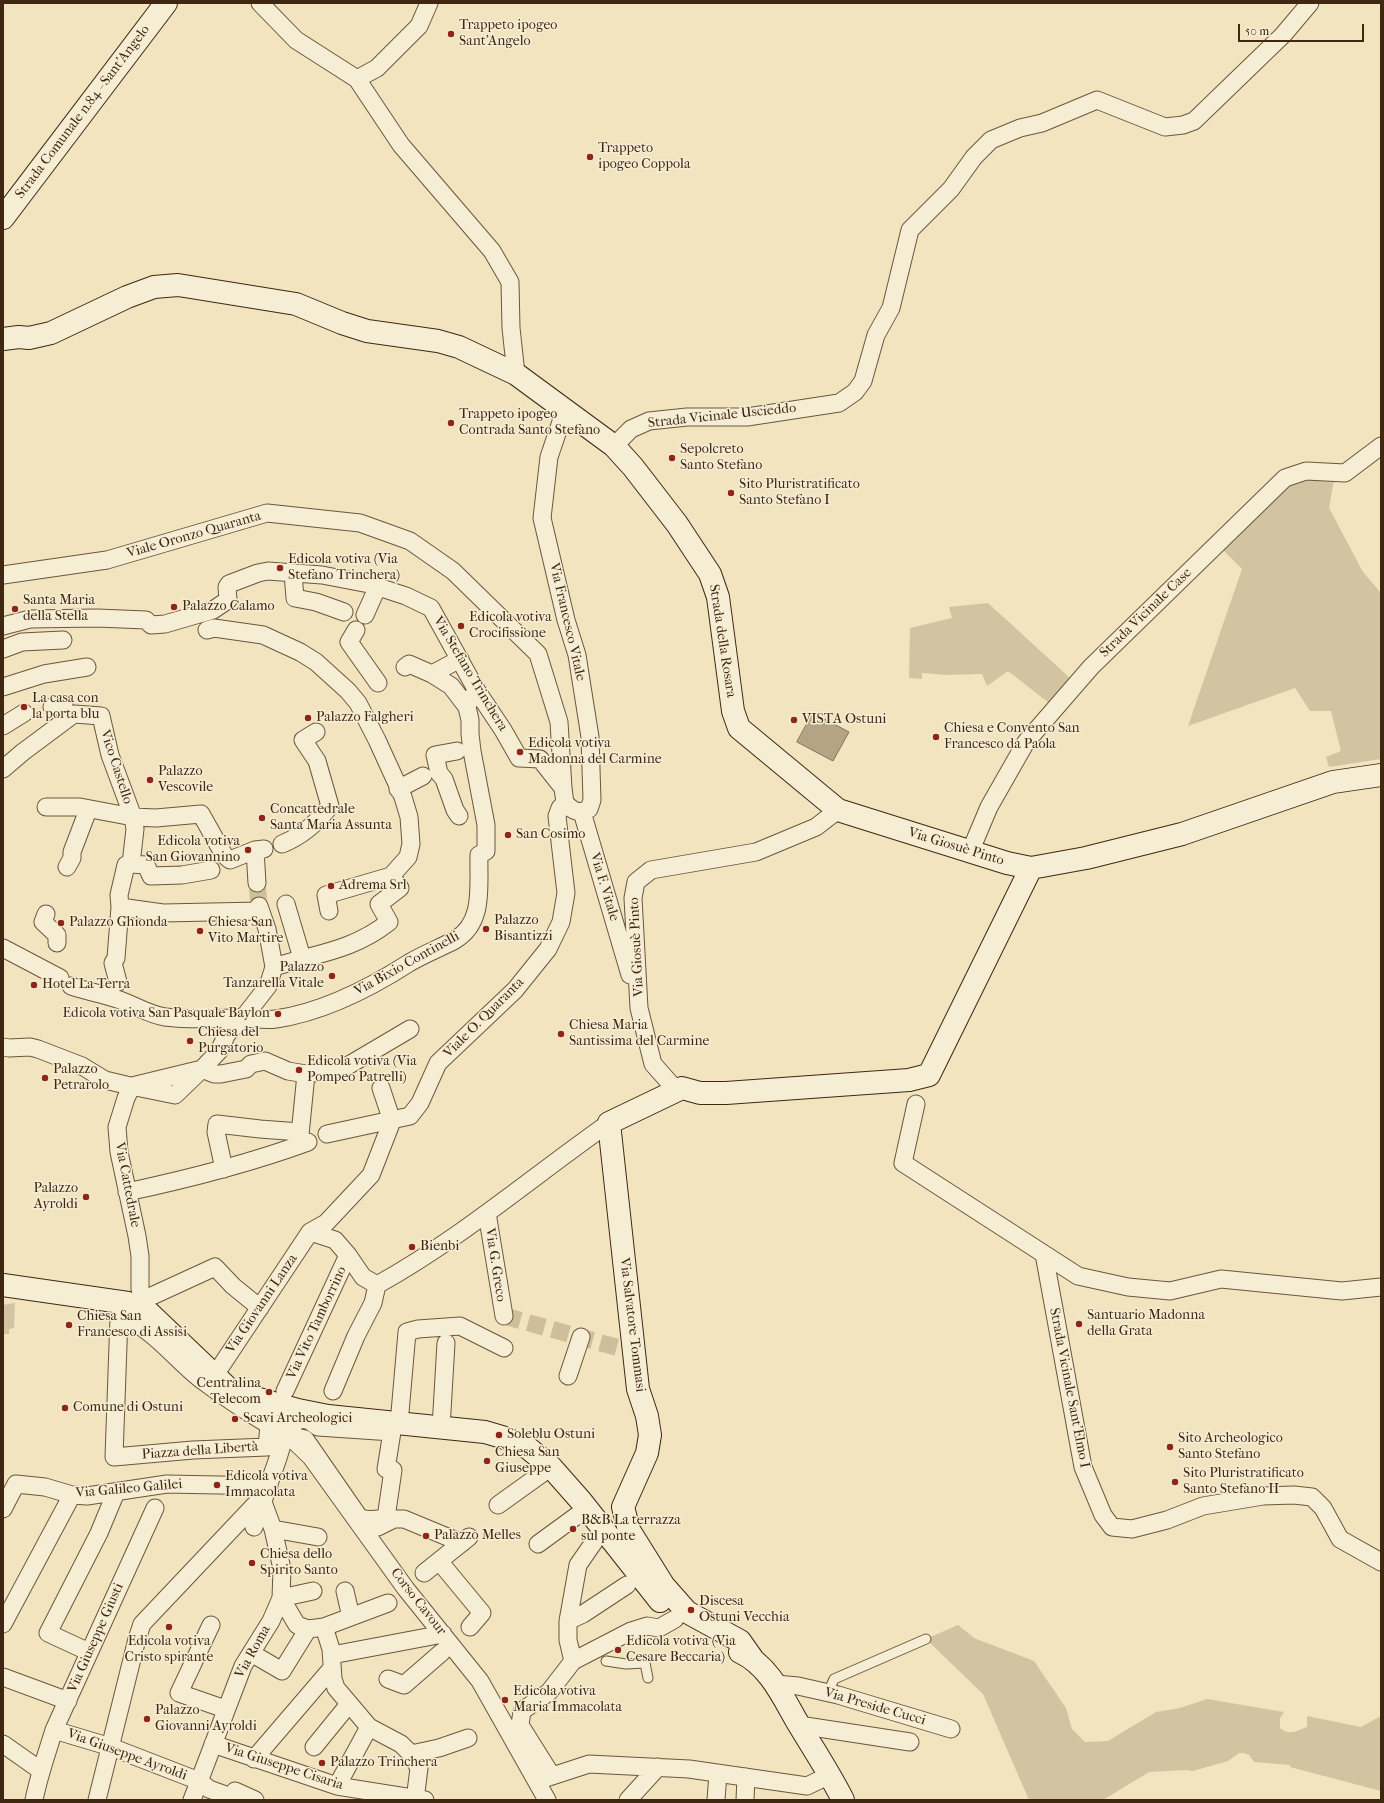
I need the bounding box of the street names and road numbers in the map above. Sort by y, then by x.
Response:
street label: Strada Comunale n.84 - Sant'Angelo [12,22,154,202]
street label: Strada Vicinale Uscieddo [647,400,797,432]
street label: Viale Oronzo Quaranta [125,508,263,562]
street label: Via Francesco Vitale [545,561,589,683]
street label: Strada Vicinale Case [1096,565,1196,661]
street label: Strada della Rosara [705,583,739,699]
street label: Via Stefano Trinchera [429,614,511,734]
street label: Vico Castello [96,728,136,806]
street label: Via Giosuè Pinto [906,824,1006,870]
street label: Via F. Vitale [586,851,622,923]
street label: Via Giosuè Pinto [626,897,648,997]
street label: Via Bixio Continelli [351,928,463,1000]
street label: Viale O. Quaranta [440,974,528,1062]
street label: Via Cattedrale [111,1141,143,1229]
street label: Via G. Greco [481,1227,509,1303]
street label: Via Giovanni Lanza [223,1251,301,1357]
street label: Via Salvatore Tommasi [615,1257,649,1393]
street label: Via Vito Tamborrino [283,1264,351,1382]
street label: Strada Vicinale Sant'Elmo I [1045,1307,1093,1469]
street label: Piazza della Libertà [141,1439,259,1463]
street label: Via Galileo Galilei [75,1476,183,1502]
street label: Corso Cavour [386,1565,450,1639]
street label: Via Giuseppe Giusti [64,1581,128,1695]
street label: Via Roma [232,1623,274,1681]
street label: Via Preside Cucci [822,1685,928,1729]
street label: Via Giuseppe Ayroldi [65,1726,189,1784]
street label: Via Giuseppe Cisaria [223,1740,345,1794]

